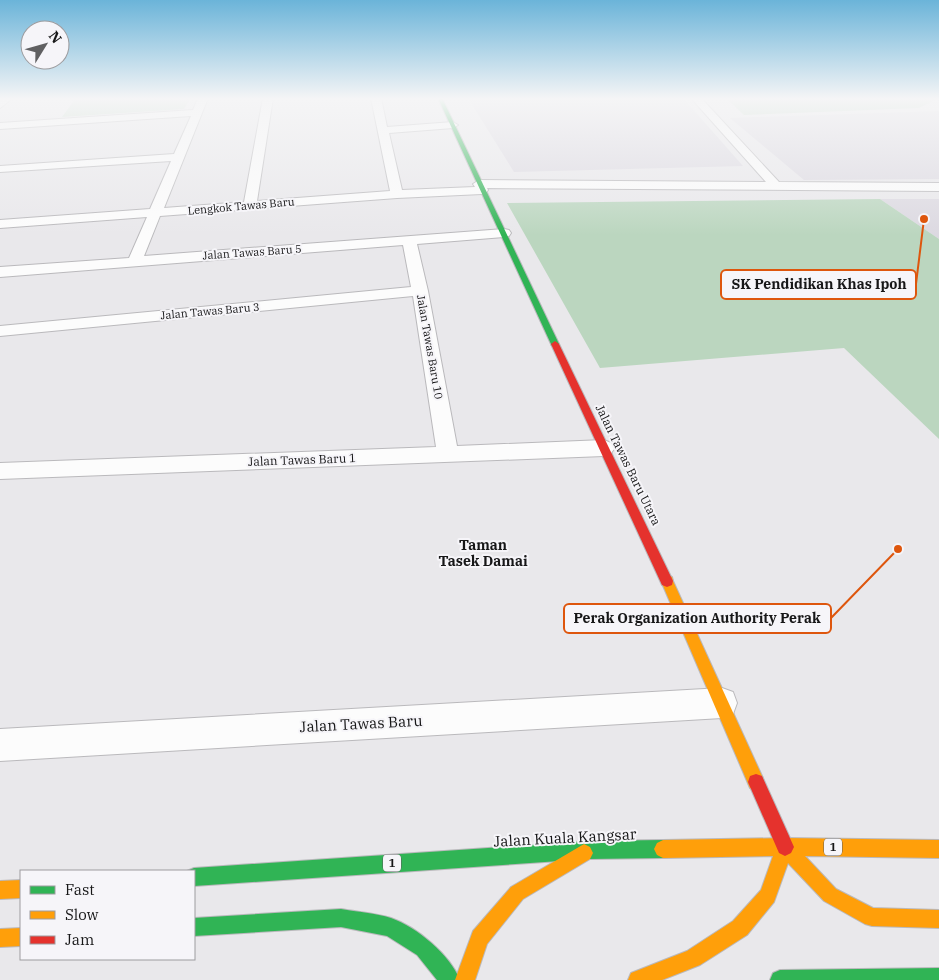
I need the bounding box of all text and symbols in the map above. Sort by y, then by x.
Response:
north arrow [20,20,70,70]
text: N [45,27,66,47]
street label: Lengkok Tawas Baru [187,194,295,218]
street label: Jalan Tawas Baru 5 [202,242,302,262]
callout: SK Pendidikan Khas Ipoh [721,270,916,299]
text: SK Pendidikan Khas Ipoh [731,275,907,293]
street label: Jalan Tawas Baru 10 [414,294,446,401]
street label: Jalan Tawas Baru 3 [160,300,260,322]
street label: Jalan Tawas Baru Utara [593,402,664,528]
street label: Jalan Tawas Baru 1 [248,450,356,469]
district label: Taman Tasek Damai [438,536,528,570]
callout: Perak Organization Authority Perak [564,604,831,633]
text: Perak Organization Authority Perak [573,609,821,627]
street label: Jalan Tawas Baru [299,711,423,736]
street label: Jalan Kuala Kangsar [493,824,637,851]
road number: 1 [824,839,842,856]
road number: 1 [383,854,401,871]
legend [20,870,195,960]
text: Fast [65,880,95,899]
text: Slow [65,905,99,924]
text: Jam [65,930,94,949]

